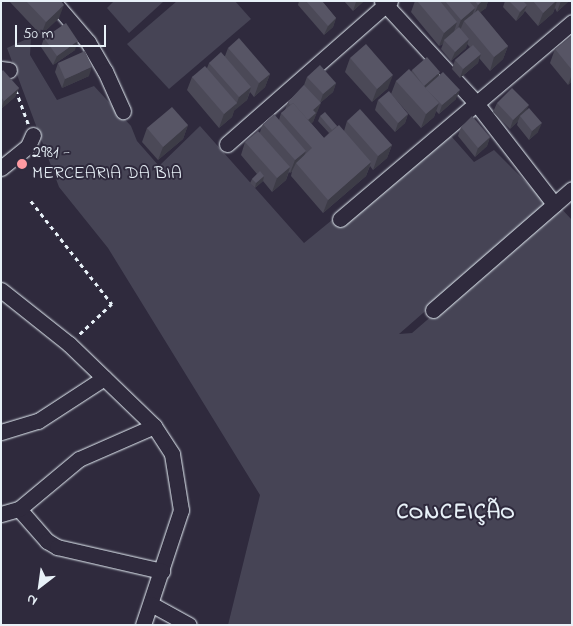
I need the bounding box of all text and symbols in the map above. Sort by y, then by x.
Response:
scale bar [18,15,109,47]
text: 50 m [23,23,53,45]
place label: 2981 - MERCEARIA DA BIA [32,143,182,186]
marker: 2981 - MERCEARIA DA BIA [16,158,28,170]
district label: CONCEIÇÃO [395,501,517,527]
north arrow [15,561,65,611]
text: N [23,588,42,611]

